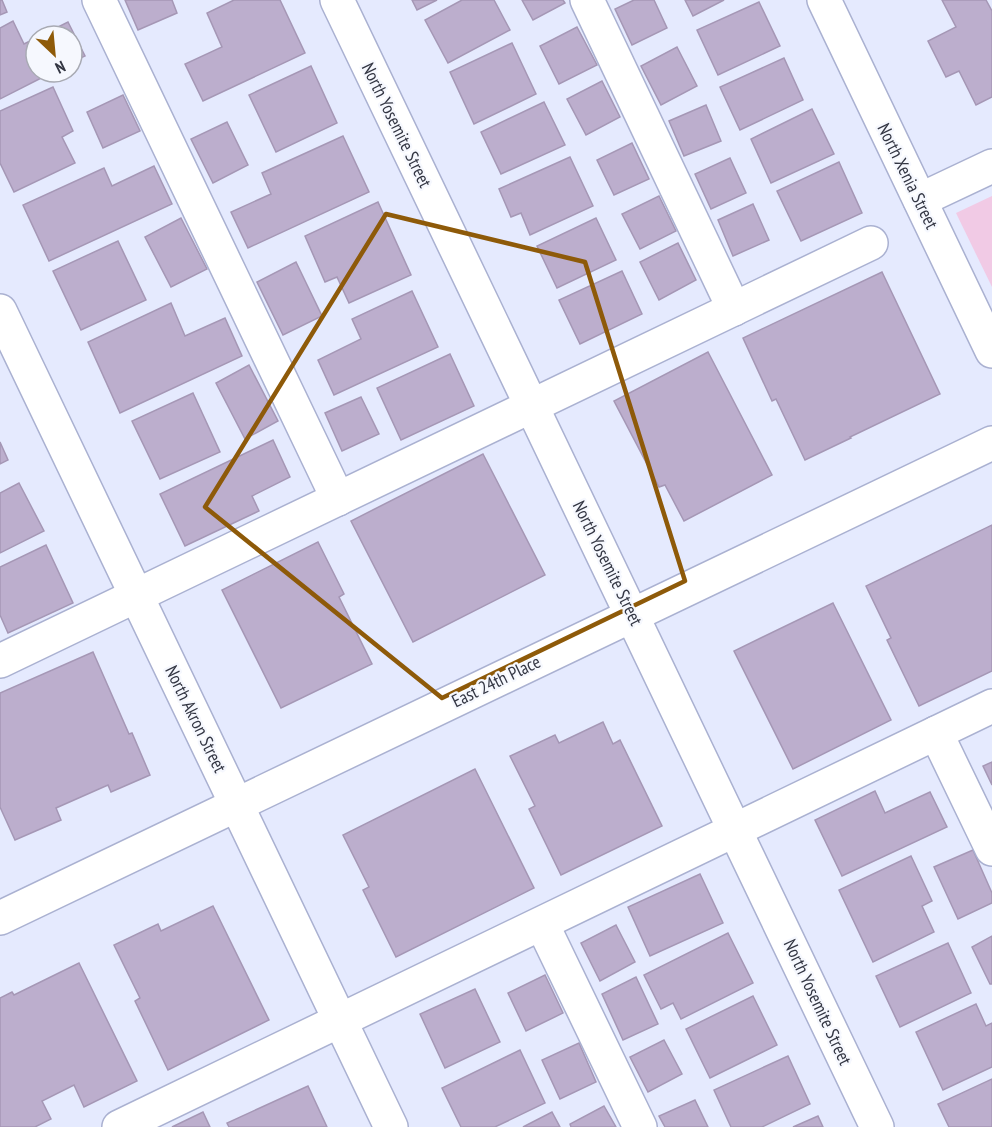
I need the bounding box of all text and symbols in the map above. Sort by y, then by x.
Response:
north arrow [24,24,84,84]
text: N [52,57,69,78]
street label: North Yosemite Street [357,59,437,191]
street label: North Xenia Street [872,119,944,233]
street label: North Yosemite Street [568,497,648,629]
street label: East 24th Place [448,650,544,712]
street label: North Akron Street [160,662,232,776]
street label: North Yosemite Street [779,935,857,1069]

